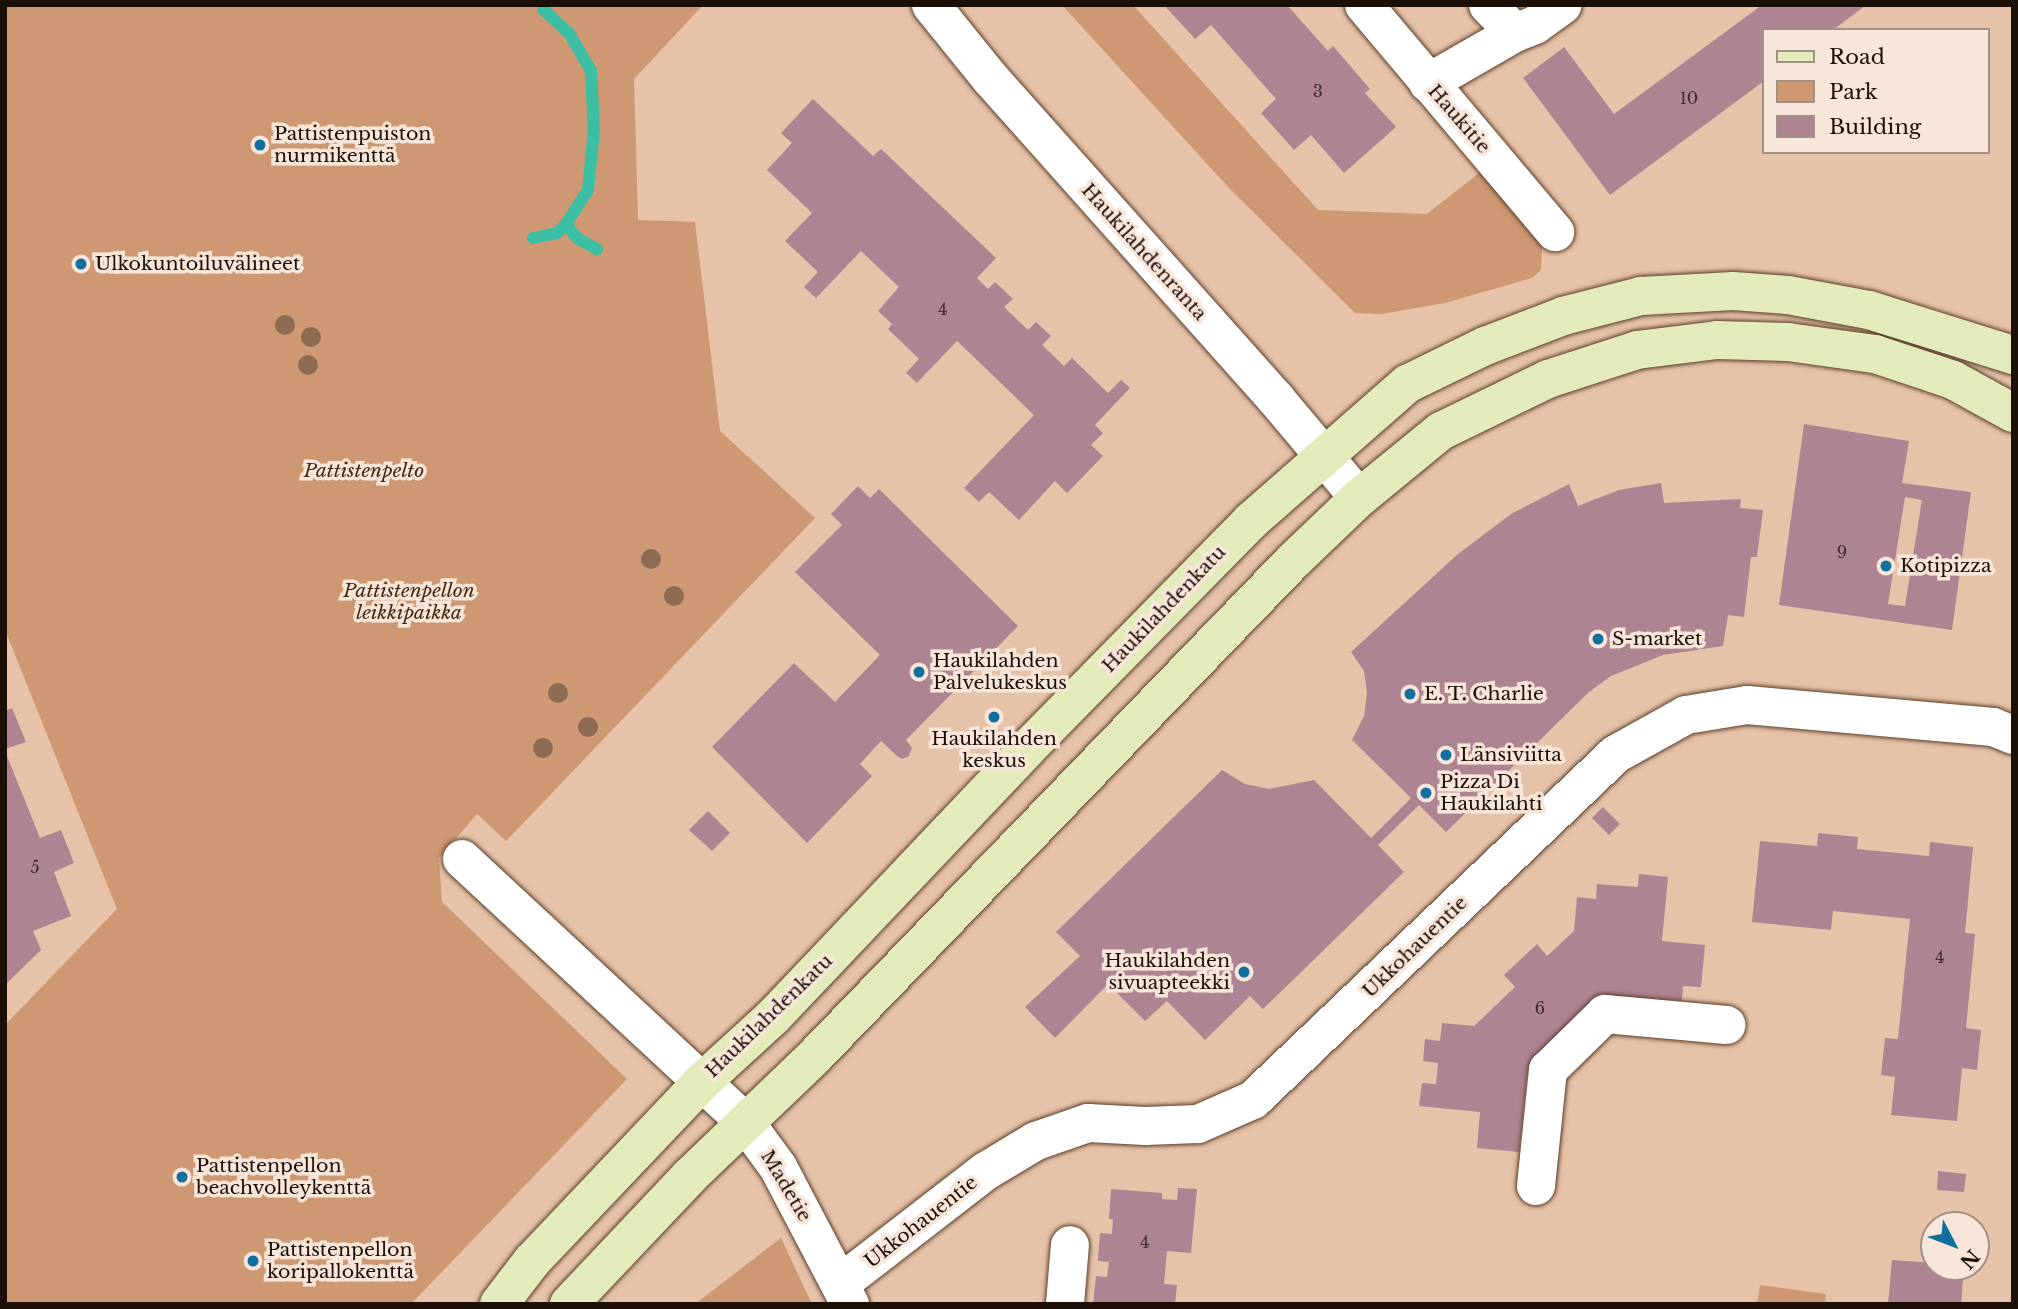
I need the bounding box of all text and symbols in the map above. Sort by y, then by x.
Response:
legend [1762,28,1990,154]
text: Road [1829,44,1885,70]
text: Park [1829,79,1878,105]
street label: Haukitie [1423,80,1495,158]
house number: 3 [1313,81,1323,101]
house number: 10 [1680,88,1698,108]
text: Building [1829,114,1921,140]
place label: Pattistenpuiston nurmikenttä [274,123,431,167]
marker: Pattistenpuiston nurmikenttä [252,137,268,153]
street label: Haukilahdenranta [1077,179,1211,325]
place label: Ulkokuntoiluvälineet [95,253,300,275]
marker: Ulkokuntoiluvälineet [73,256,89,272]
house number: 4 [938,299,948,319]
park label: Pattistenpelto [304,460,424,482]
street label: Haukilahdenkatu [1098,541,1230,677]
house number: 9 [1837,542,1847,562]
place label: Kotipizza [1900,555,1991,577]
marker: Kotipizza [1878,558,1894,574]
park label: Pattistenpellon leikkipaikka [343,580,475,624]
place label: S-market [1612,628,1702,650]
marker: S-market [1590,631,1606,647]
place label: Haukilahden Palvelukeskus [933,650,1067,694]
marker: Haukilahden Palvelukeskus [911,664,927,680]
place label: E. T. Charlie [1424,683,1544,705]
marker: E. T. Charlie [1402,686,1418,702]
marker: Haukilahden keskus [986,709,1002,725]
place label: Haukilahden keskus [931,728,1057,772]
place label: Länsiviitta [1460,744,1562,766]
marker: Länsiviitta [1438,747,1454,763]
place label: Pizza Di Haukilahti [1440,771,1542,815]
marker: Pizza Di Haukilahti [1418,785,1434,801]
house number: 5 [30,857,40,877]
street label: Ukkohauentie [1358,891,1472,1003]
house number: 4 [1935,947,1945,967]
street label: Haukilahdenkatu [701,950,837,1082]
place label: Haukilahden sivuapteekki [1104,950,1230,994]
marker: Haukilahden sivuapteekki [1236,964,1252,980]
house number: 6 [1535,998,1545,1018]
street label: Madetie [756,1146,816,1226]
place label: Pattistenpellon beachvolleykenttä [196,1155,371,1199]
marker: Pattistenpellon beachvolleykenttä [174,1169,190,1185]
street label: Ukkohauentie [860,1171,982,1273]
north arrow [1920,1211,1990,1281]
house number: 4 [1140,1232,1150,1252]
place label: Pattistenpellon koripallokenttä [267,1239,414,1283]
text: N [1955,1245,1984,1273]
marker: Pattistenpellon koripallokenttä [245,1253,261,1269]

